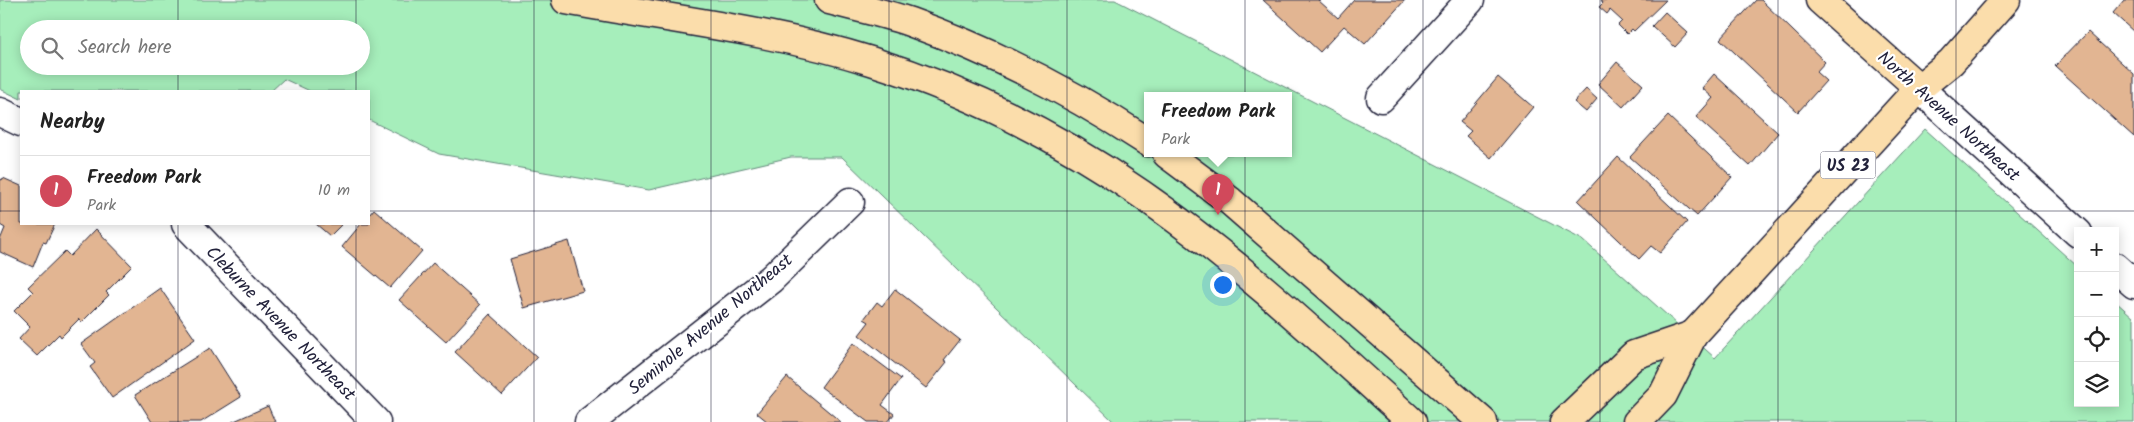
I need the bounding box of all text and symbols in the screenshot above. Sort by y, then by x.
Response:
search box [20,20,370,75]
text: Search here [78,33,172,63]
icon: search [38,34,66,62]
street label: North Avenue Northeast [1870,45,2027,190]
popup [1144,92,1292,157]
text: Freedom Park [1161,97,1275,127]
text: Nearby [40,106,105,139]
text: Park [1161,127,1190,152]
road number: US 23 [1820,152,1876,178]
text: Freedom Park [87,163,201,193]
pin: 1 [1202,174,1234,215]
text: 1 [54,178,58,203]
text: 10 m [318,178,350,203]
text: Park [87,193,116,218]
map controls [2074,227,2119,407]
button: + [2074,227,2119,272]
street label: Cleburne Avenue Northeast [198,240,363,409]
street label: Seminole Avenue Northeast [622,247,801,403]
your location [1210,272,1236,298]
button: − [2074,272,2119,317]
button: locate [2074,317,2119,362]
button: layers [2074,362,2119,407]

